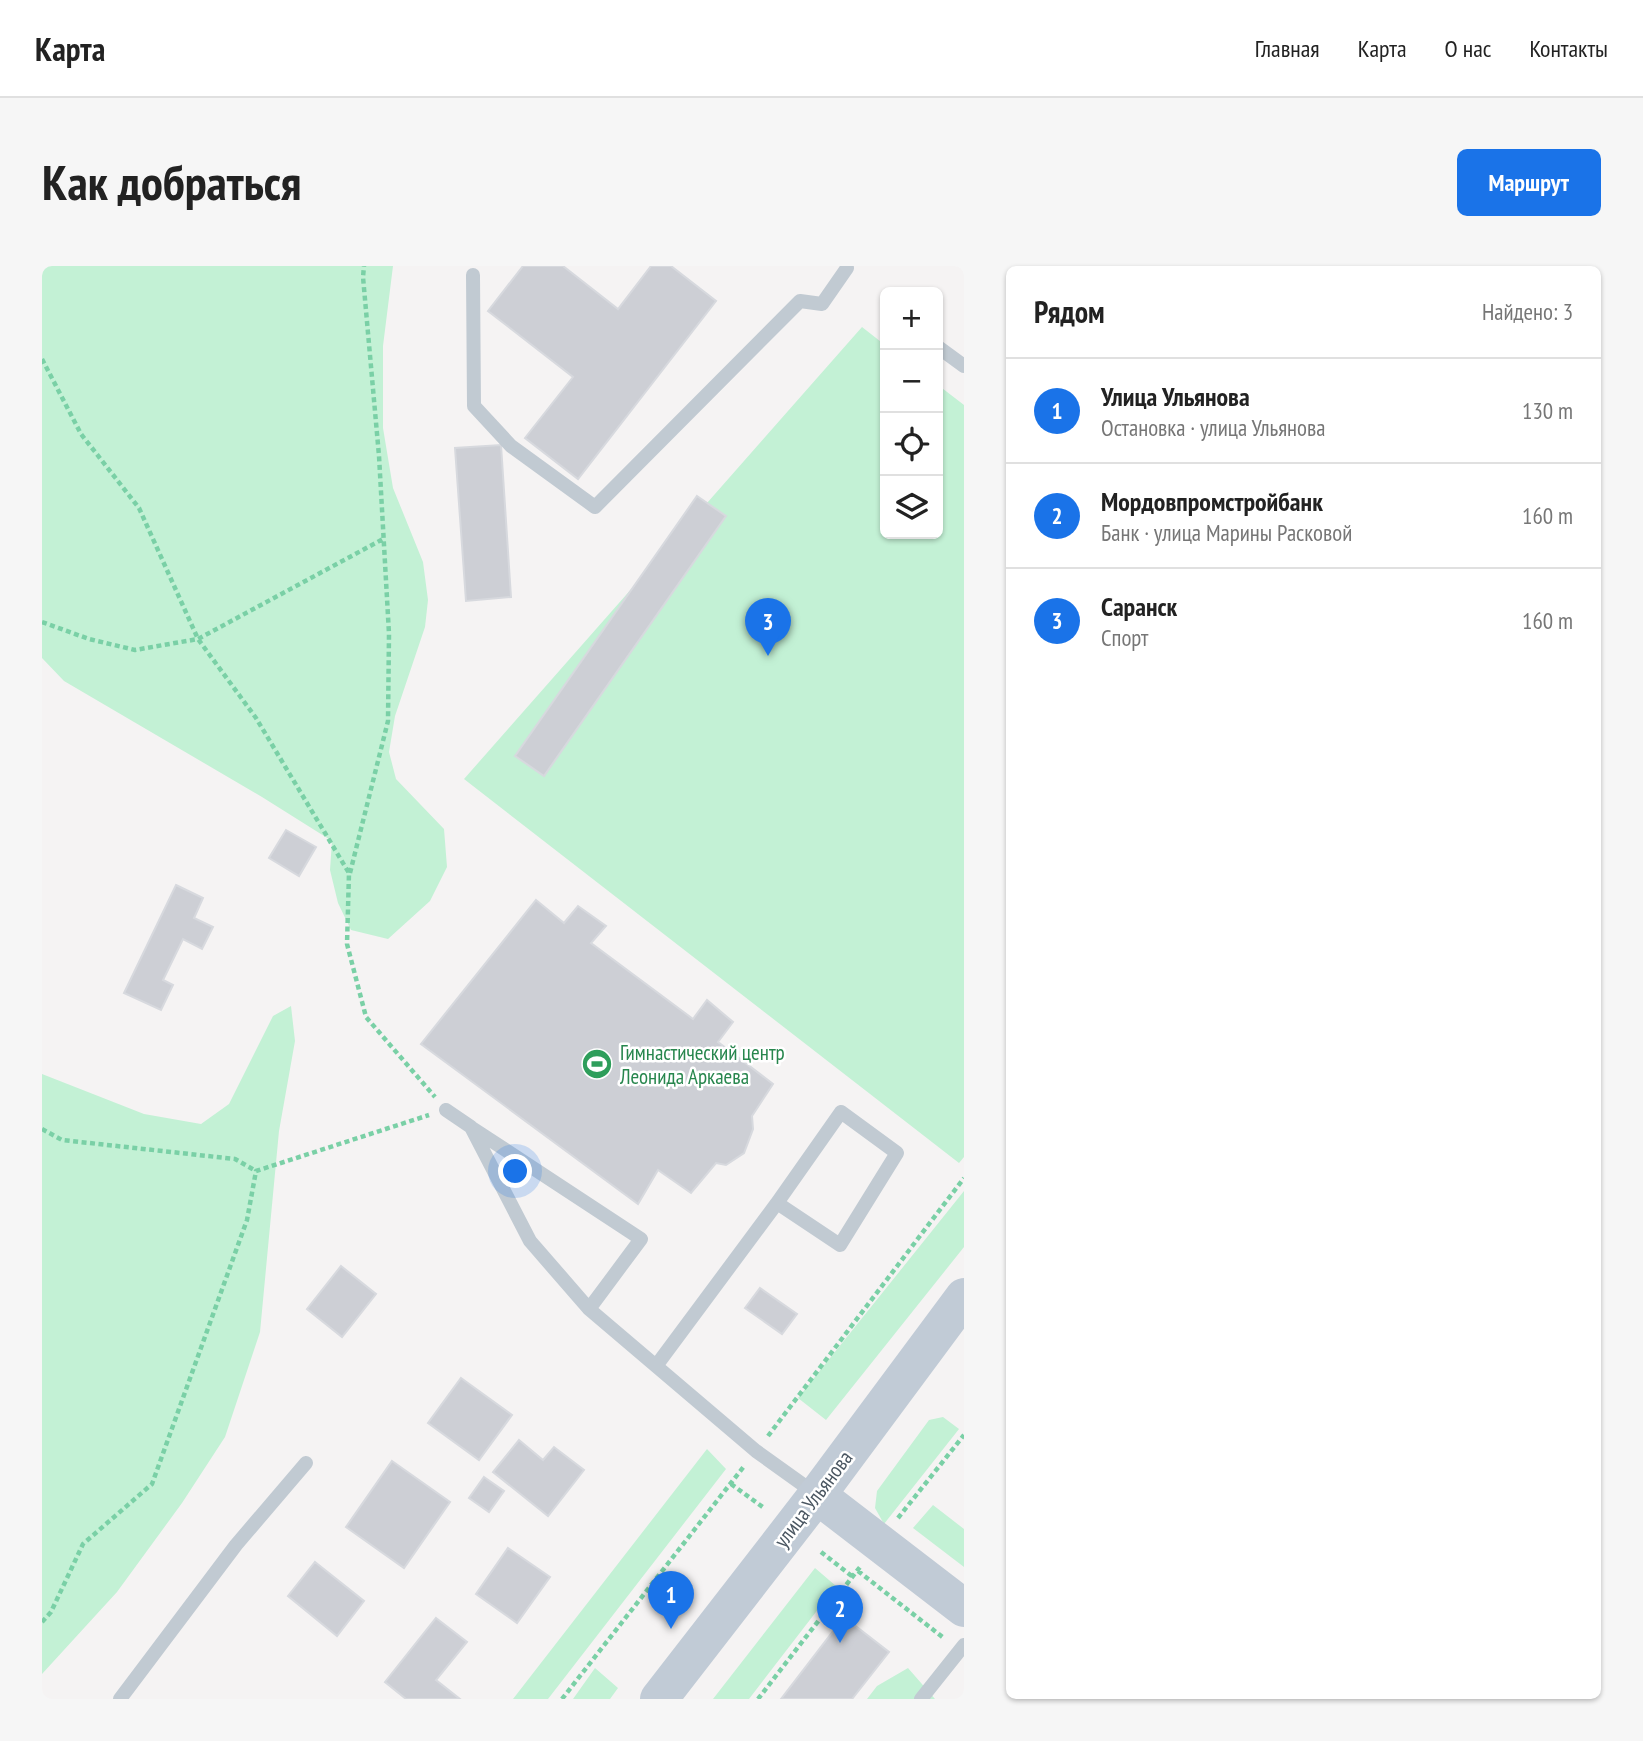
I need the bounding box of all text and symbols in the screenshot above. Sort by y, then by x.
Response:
text: Карта [35,27,105,70]
text: Главная [1255,33,1320,64]
text: Карта [1358,33,1407,64]
text: О нас [1445,33,1491,64]
text: Контакты [1529,33,1608,64]
button: Маршрут [1457,149,1601,216]
text: Как добраться [42,150,301,214]
map controls [880,287,943,539]
button: + [880,287,943,350]
text: Рядом [1034,292,1105,331]
text: Найдено: 3 [1482,297,1573,326]
button: − [880,350,943,413]
text: Улица Ульянова [1101,380,1250,413]
text: 1 [1052,396,1063,425]
text: 130 m [1522,396,1573,425]
button: locate [880,413,943,476]
text: Остановка · улица Ульянова [1101,413,1325,442]
button: layers [880,476,943,539]
text: Мордовпромстройбанк [1101,485,1323,518]
text: 2 [1052,501,1063,530]
text: 160 m [1522,501,1573,530]
text: Банк · улица Марины Расковой [1101,518,1352,547]
text: Саранск [1101,590,1177,623]
pin: 3 [745,598,791,656]
text: 3 [1052,606,1063,635]
text: 160 m [1522,606,1573,635]
text: Спорт [1101,623,1148,652]
place label: Гимнастический центр Леонида Аркаева [619,1039,785,1090]
sports icon: Гимнастический центр Леонида Аркаева [580,1047,614,1081]
your location [498,1154,532,1188]
street label: улица Ульянова [768,1445,858,1553]
pin: 1 [648,1571,694,1629]
pin: 2 [817,1585,863,1643]

